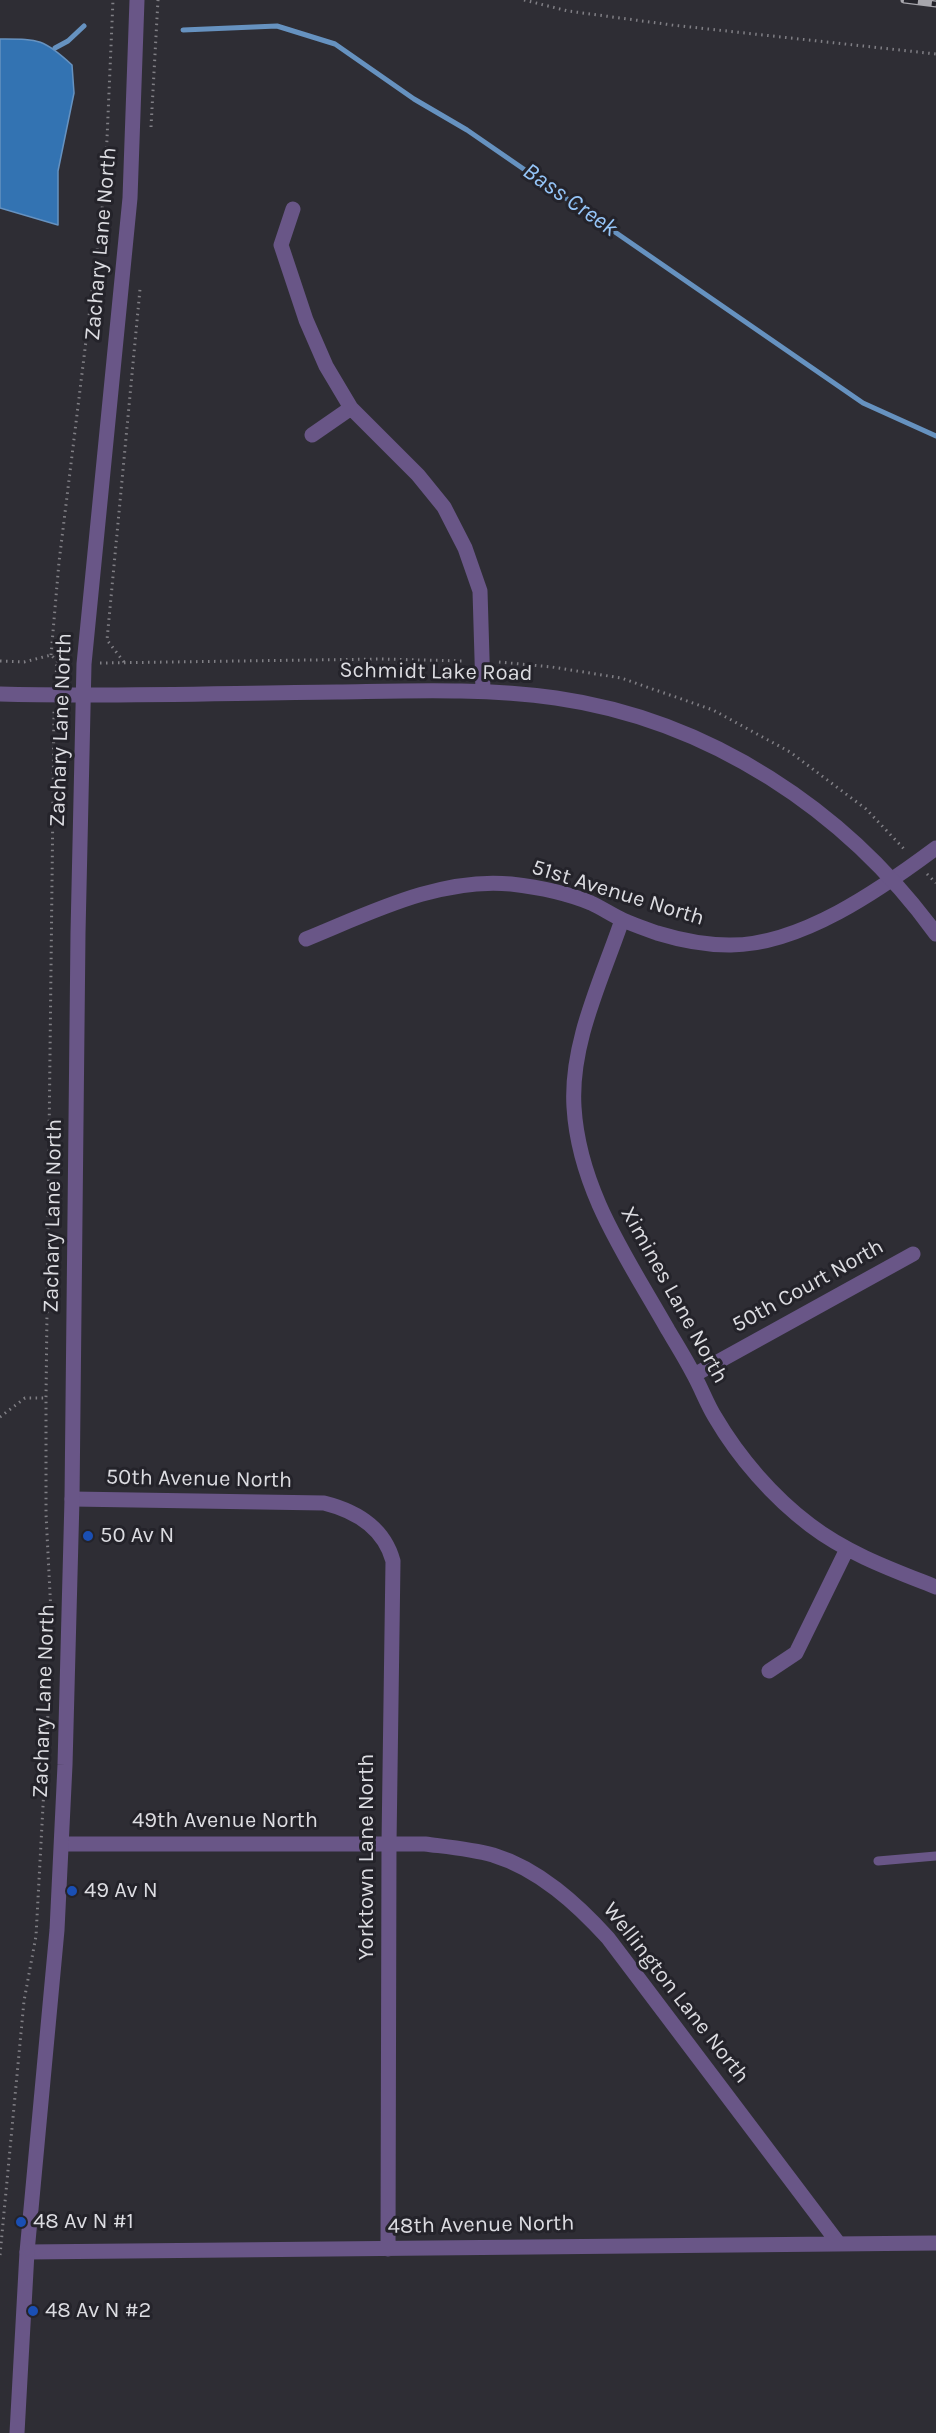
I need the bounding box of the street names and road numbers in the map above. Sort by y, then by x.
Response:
street label: Zachary Lane North [79,146,123,342]
street label: Zachary Lane North [44,633,78,827]
street label: Schmidt Lake Road [339,657,533,687]
street label: 51st Avenue North [529,854,707,932]
street label: Zachary Lane North [38,1119,68,1313]
street label: Ximines Lane North [614,1202,734,1388]
street label: 50th Court North [728,1233,888,1339]
street label: 50th Avenue North [106,1464,292,1494]
street label: Zachary Lane North [27,1604,61,1798]
street label: Yorktown Lane North [354,1754,380,1960]
street label: 49th Avenue North [132,1808,318,1834]
street label: Wellington Lane North [597,1897,755,2089]
street label: 48th Avenue North [387,2210,575,2240]

